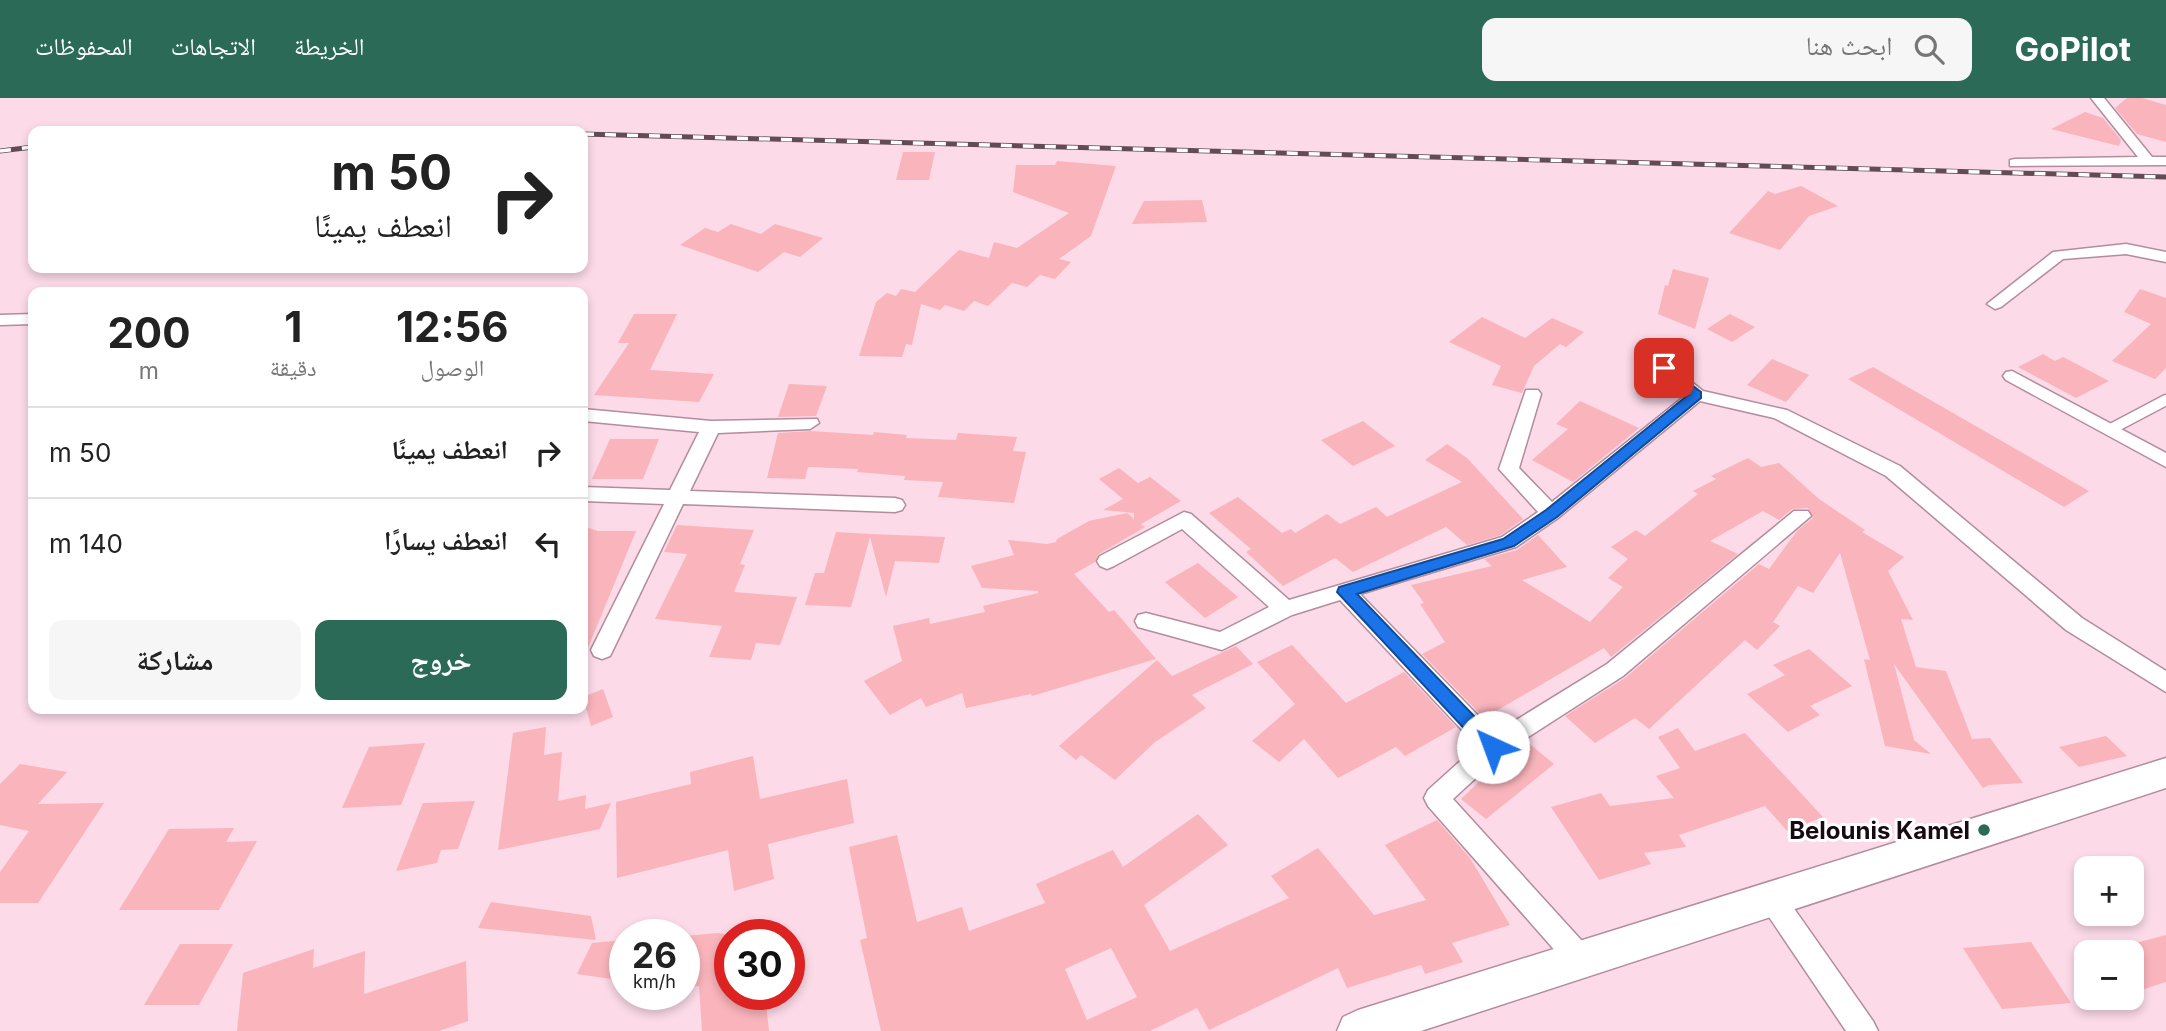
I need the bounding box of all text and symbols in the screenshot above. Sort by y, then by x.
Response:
search box [1482,18,1972,81]
text: GoPilot [2014,29,2131,69]
text: ابحث هنا [1806,30,1892,61]
icon: search [1910,30,1948,68]
text: المحفوظات [35,32,133,61]
text: الاتجاهات [171,32,256,61]
text: الخريطة [294,32,365,61]
text: 50 m [331,143,452,202]
icon: right [476,154,567,245]
text: انعطف يمينًا [314,206,452,245]
text: 1 [284,301,302,352]
text: 12:56 [396,301,509,352]
text: 200 [107,307,190,358]
pin [1634,338,1694,398]
icon: arrive [1645,349,1683,387]
text: دقيقة [270,354,317,382]
text: الوصول [420,354,484,382]
text: m [139,357,159,385]
text: انعطف يمينًا [392,434,508,465]
icon: right [529,434,567,472]
text: 50 m [49,437,111,468]
text: انعطف يسارًا [384,525,508,556]
icon: left [529,525,567,563]
text: 140 m [49,528,123,559]
button: مشاركة [49,620,301,700]
button: خروج [315,620,567,700]
position arrow [1456,710,1530,784]
place label: Belounis Kamel [1789,816,1970,845]
marker: Belounis Kamel [1976,822,1992,838]
map controls [2074,856,2144,1010]
button: + [2074,856,2144,926]
speed limit sign: 30 [714,919,805,1010]
text: 26 [632,934,677,976]
button: − [2074,940,2144,1010]
text: km/h [633,971,676,992]

